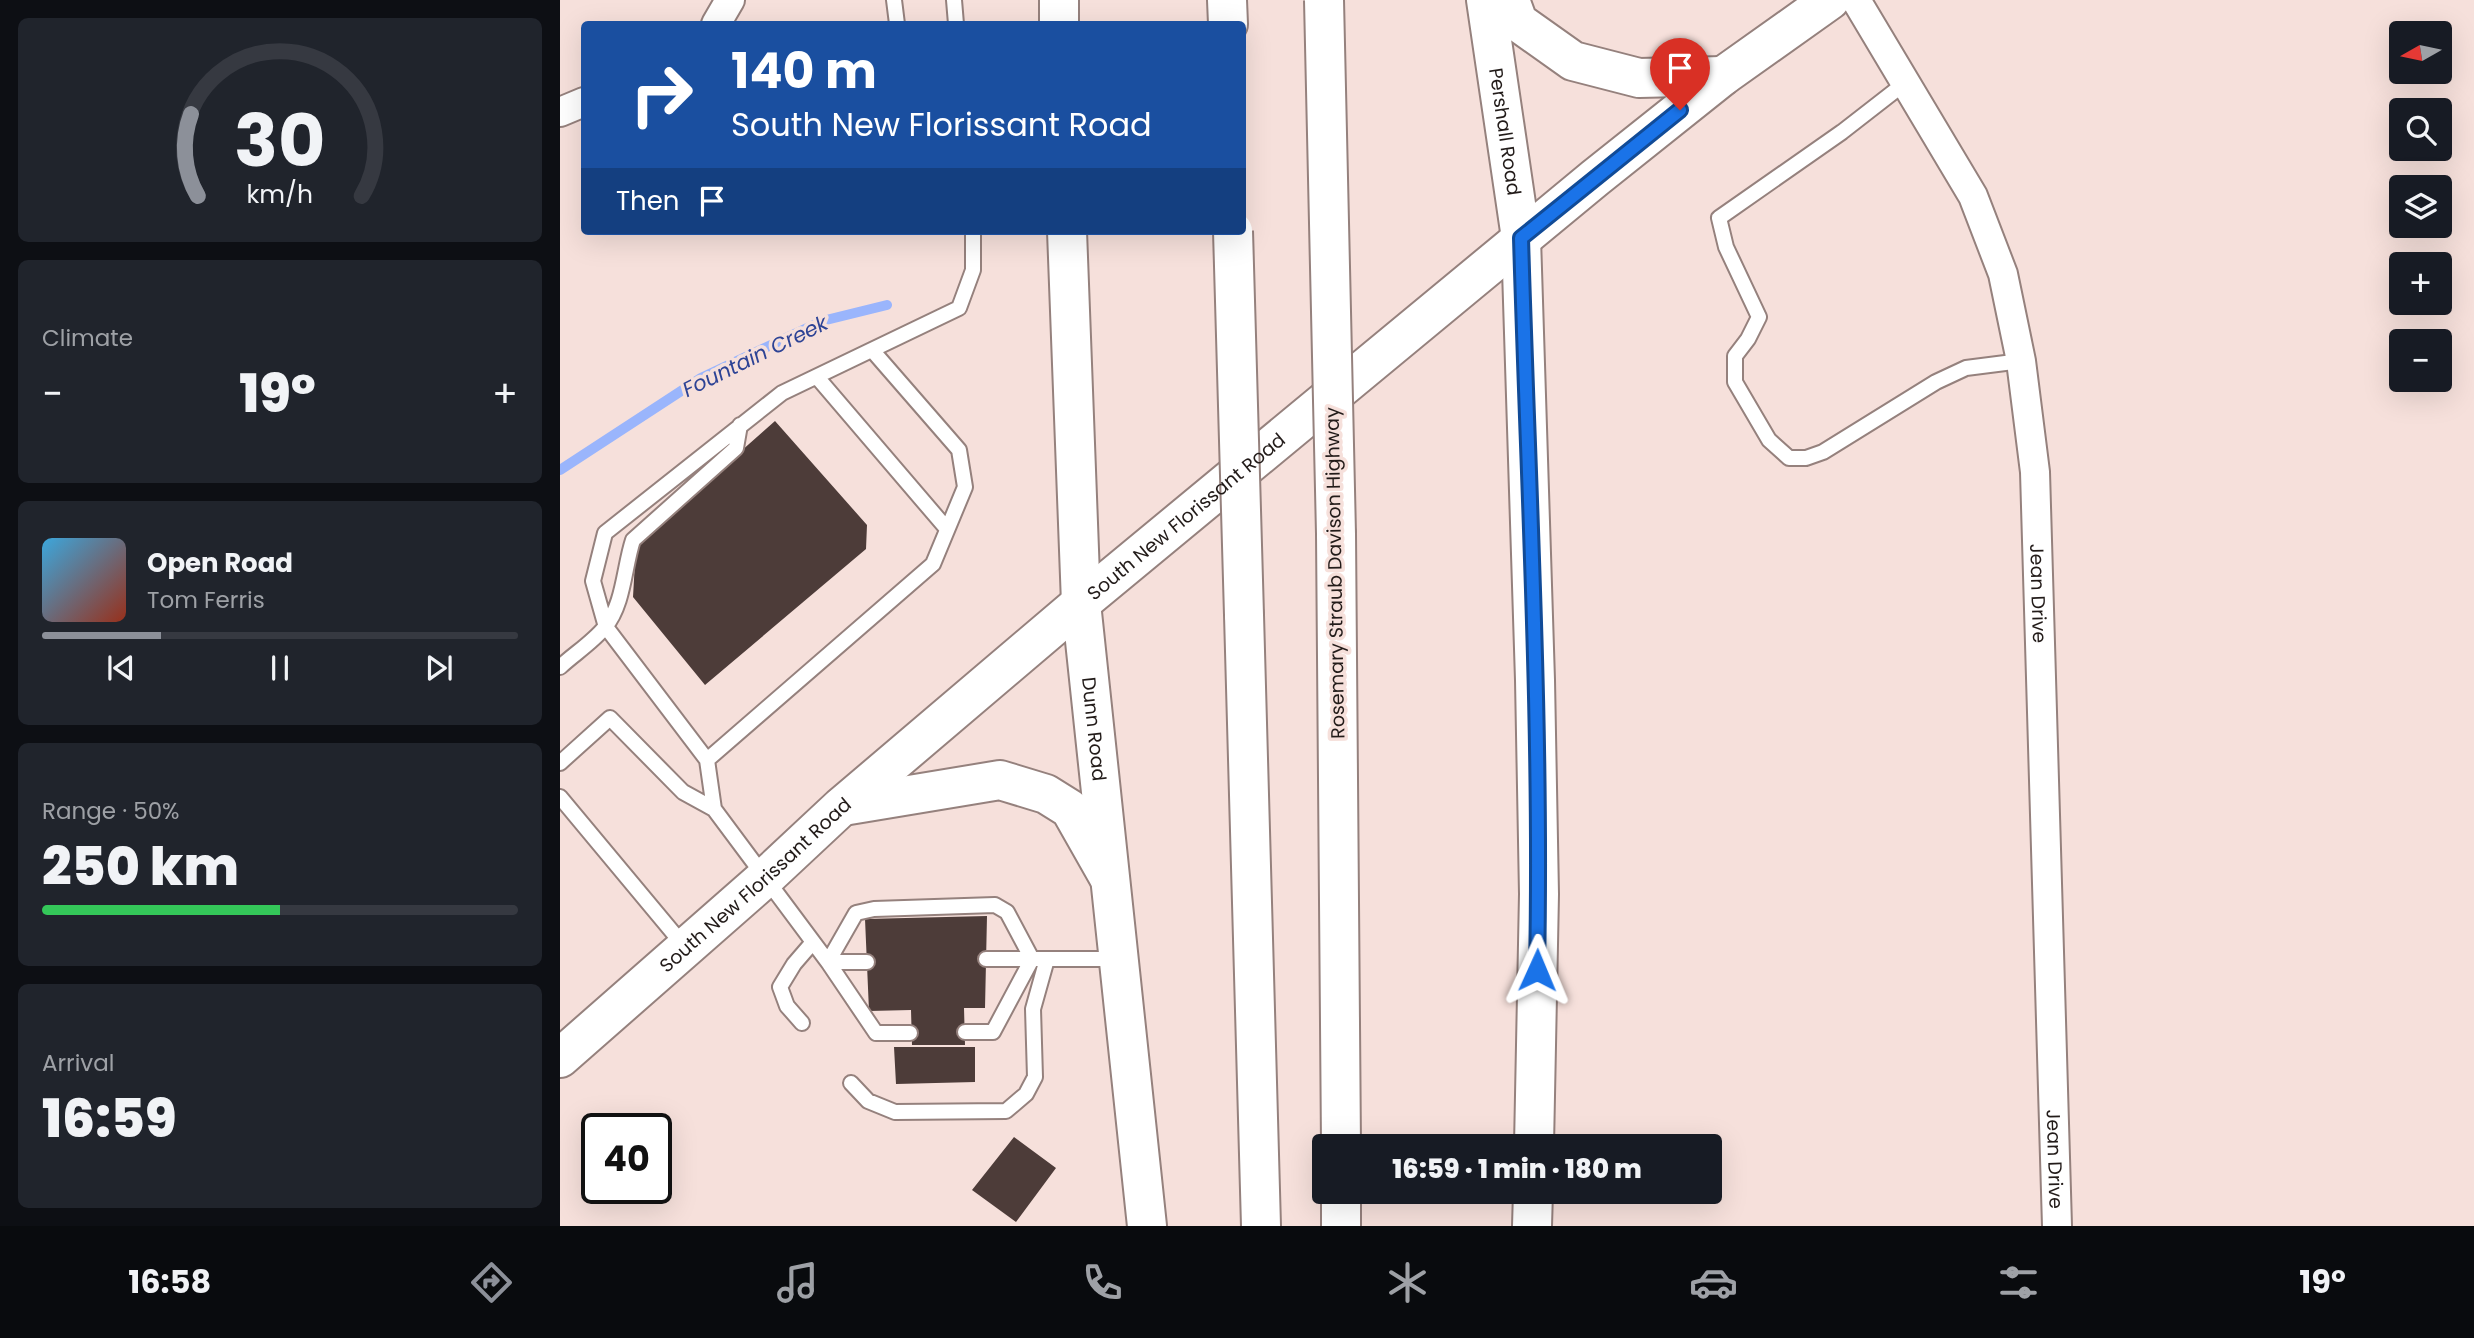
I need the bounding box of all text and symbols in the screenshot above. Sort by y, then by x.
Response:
north arrow [2389,21,2452,84]
map controls [2389,21,2452,392]
text: 140 m [731,37,877,105]
pin [1650,38,1710,110]
icon: right [616,49,707,140]
icon: arrive [1661,49,1699,87]
street label: Pershall Road [1483,66,1528,197]
text: 30 [234,90,326,191]
button: search [2389,98,2452,161]
text: South New Florissant Road [731,102,1152,147]
button: layers [2389,175,2452,238]
text: km/h [247,177,313,212]
icon: arrive [693,182,731,220]
text: Then [616,183,679,219]
button: + [2389,252,2452,315]
water label: Fountain Creek [677,308,834,404]
text: Climate [42,322,133,354]
button: − [2389,329,2452,392]
text: 19° [239,357,316,430]
text: − [42,367,63,420]
text: + [492,367,518,420]
street label: Rosemary Straub Davison Highway [1319,407,1351,739]
street label: South New Florissant Road [1081,426,1291,606]
street label: Jean Drive [2024,543,2053,644]
text: Open Road [147,545,293,581]
text: Tom Ferris [147,584,265,616]
icon: previous [102,649,140,687]
icon: pause [261,649,299,687]
icon: next [420,649,458,687]
street label: Dunn Road [1075,676,1113,782]
street label: South New Florissant Road [653,791,857,978]
text: Range · 50% [42,795,180,827]
text: 250 km [42,830,239,903]
position arrow [1500,933,1574,1007]
text: Arrival [42,1047,114,1079]
text: 16:59 [42,1082,176,1155]
street label: Jean Drive [2040,1109,2070,1209]
speed limit sign: 40 [581,1113,672,1204]
text: 16:59 · 1 min · 180 m [1392,1151,1642,1187]
icon: directions [467,1258,516,1307]
icon: music [773,1258,822,1307]
icon: phone [1078,1258,1127,1307]
icon: climate [1383,1258,1432,1307]
icon: car [1689,1258,1738,1307]
icon: filters [1994,1258,2043,1307]
text: 16:58 [128,1259,211,1304]
text: 19° [2299,1259,2346,1304]

